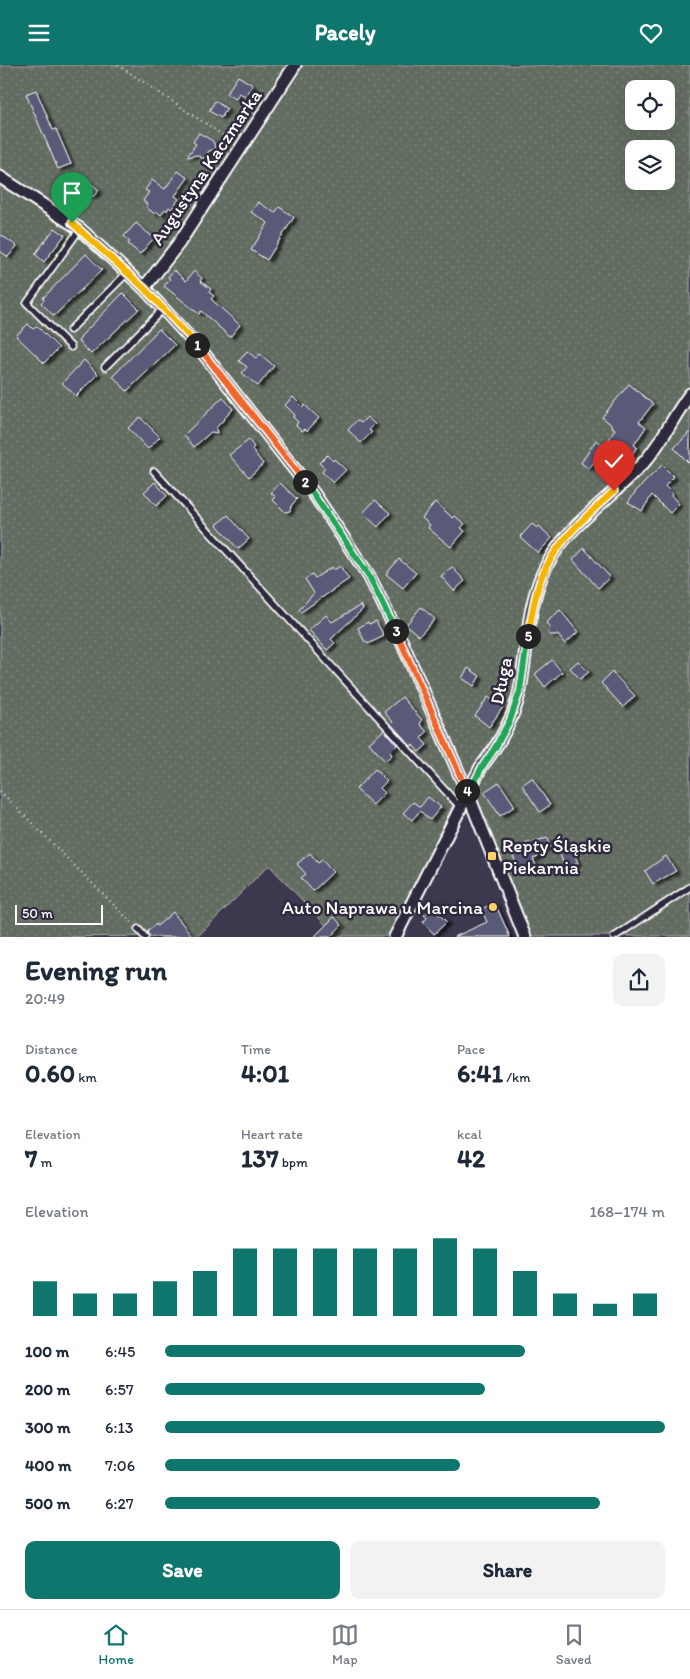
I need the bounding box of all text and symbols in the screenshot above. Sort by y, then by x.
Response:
icon: menu [25,19,53,47]
text: Pacely [315,19,375,46]
icon: heart [637,19,665,47]
map controls [625,80,675,190]
button: locate [625,80,675,130]
street label: Augustyna Kaczmarka [145,85,267,249]
button: layers [625,140,675,190]
pin [51,172,93,223]
icon: arrive [58,179,86,207]
pin: 1 [184,333,210,357]
text: 1 [194,337,201,354]
pin [593,440,635,491]
icon: check [600,447,628,475]
pin: 2 [292,469,318,495]
text: 2 [302,474,309,491]
pin: 3 [384,619,408,643]
text: 3 [393,623,400,640]
pin: 5 [516,623,540,649]
text: 5 [525,628,532,645]
street label: Długa [485,655,517,707]
pin: 4 [454,779,480,803]
text: 4 [463,783,472,800]
place label: Repty Śląskie Piekarnia [502,834,611,879]
marker: Repty Śląskie Piekarnia [486,850,498,862]
place label: Auto Naprawa u Marcina [282,896,483,919]
scale bar [15,901,102,925]
marker: Auto Naprawa u Marcina [487,901,499,913]
text: 50 m [22,905,53,922]
text: Evening run [25,953,167,987]
button: share [613,954,665,1006]
text: 20:49 [25,989,65,1008]
text: Distance [25,1041,77,1058]
text: Time [241,1041,271,1058]
text: Pace [457,1041,485,1058]
text: 0.60 [25,1058,75,1088]
text: 4:01 [241,1058,289,1088]
text: 6:41 [457,1058,503,1088]
text: km [75,1069,97,1086]
text: /km [503,1069,531,1086]
text: Elevation [25,1126,81,1143]
text: Heart rate [241,1126,303,1143]
text: kcal [457,1126,482,1143]
text: 7 [25,1143,37,1173]
text: 137 [241,1143,279,1173]
text: 42 [457,1143,485,1173]
text: m [37,1154,52,1171]
text: bpm [279,1154,308,1171]
text: Elevation [25,1202,89,1221]
text: 168–174 m [589,1202,665,1221]
text: 100 m [25,1342,69,1361]
text: 6:45 [105,1342,135,1361]
text: 200 m [25,1380,70,1399]
text: 6:57 [105,1380,134,1399]
text: 300 m [25,1418,71,1437]
text: 6:13 [105,1418,134,1437]
text: 400 m [25,1456,71,1475]
text: 7:06 [105,1456,135,1475]
text: 500 m [25,1494,70,1513]
text: 6:27 [105,1494,134,1513]
button: Save [25,1541,340,1599]
button: Share [350,1541,665,1599]
tab: Home [99,1621,134,1668]
tab: Map [331,1621,359,1668]
tab: Saved [556,1621,592,1668]

